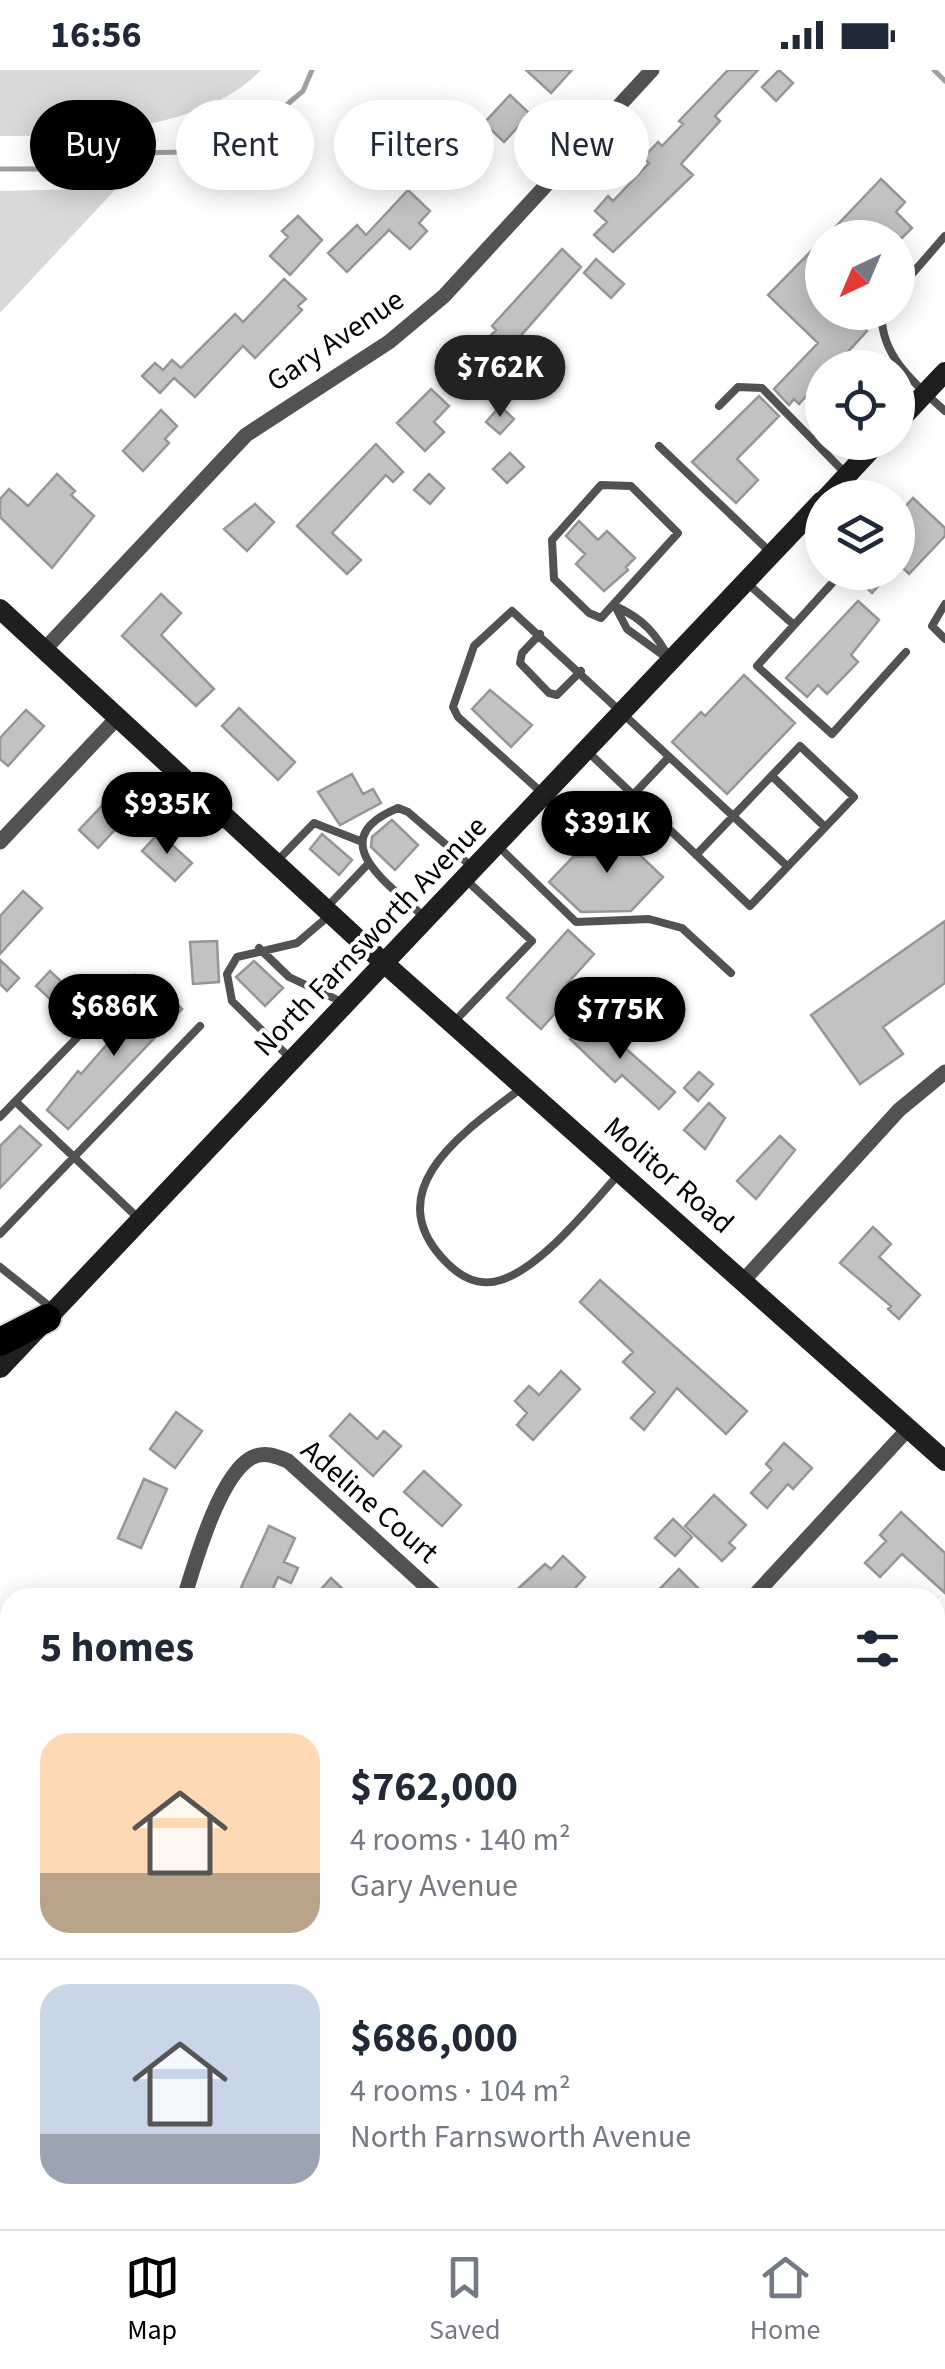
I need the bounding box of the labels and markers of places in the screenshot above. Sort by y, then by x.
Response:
pin: $762K [430,335,570,420]
pin: $935K [97,772,237,857]
pin: $391K [537,791,677,876]
pin: $686K [44,974,184,1059]
pin: $775K [550,977,690,1062]

